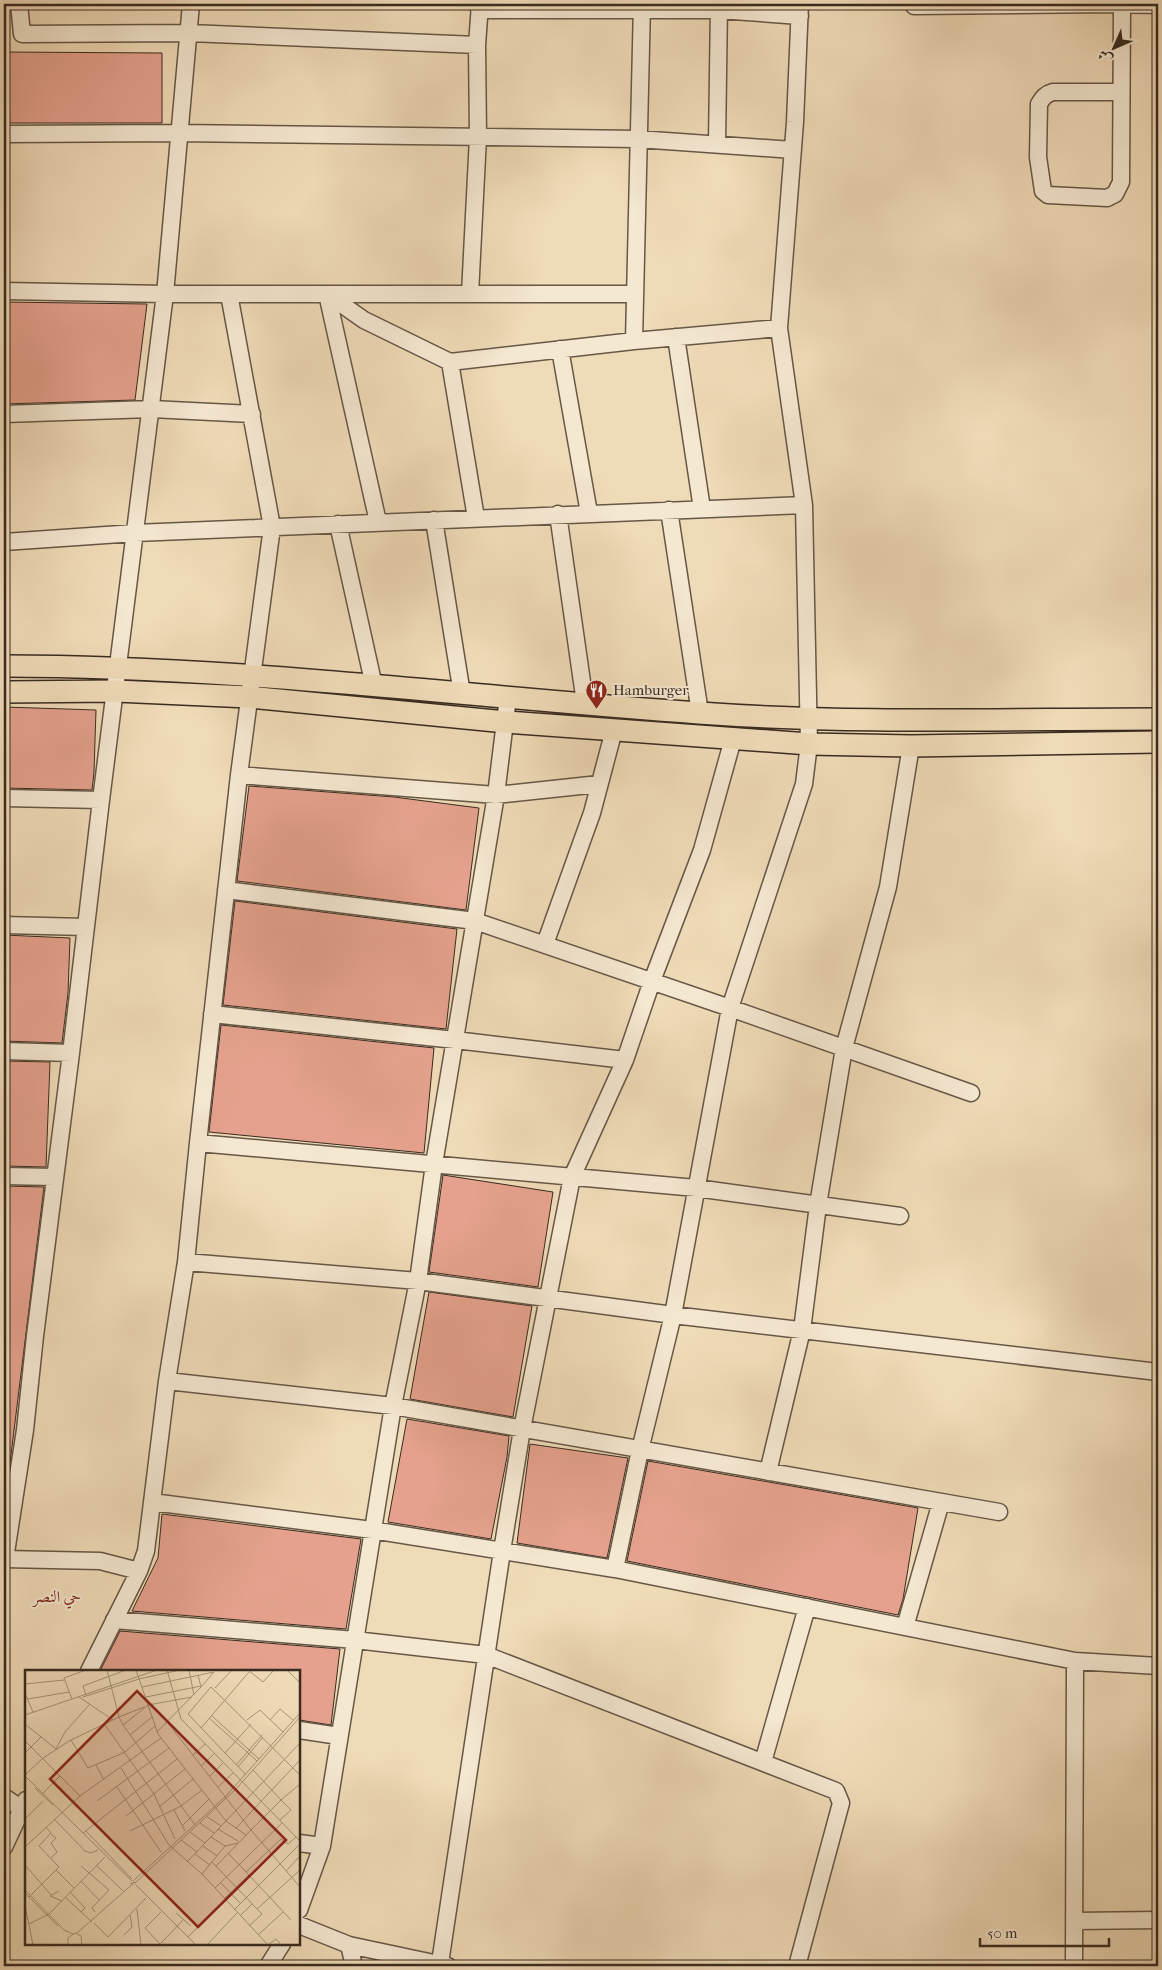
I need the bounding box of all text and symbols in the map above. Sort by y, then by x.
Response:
north arrow [1090,22,1140,72]
text: ش [1094,46,1116,68]
restaurant icon: Hamburger [585,678,609,709]
place label: Hamburger [613,681,689,699]
district label: حي النصر [31,1587,81,1609]
inset map [25,1670,300,1945]
scale bar [980,1915,1108,1947]
text: 50 m [987,1924,1018,1942]

